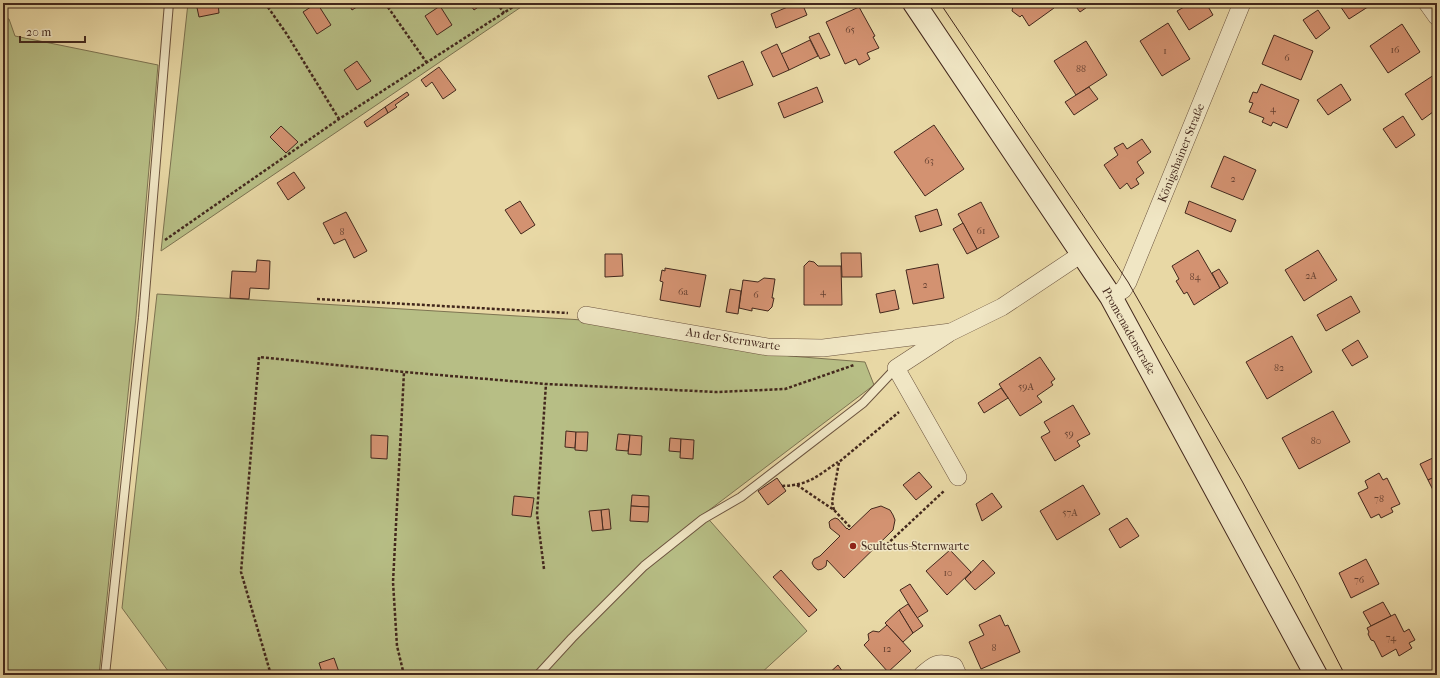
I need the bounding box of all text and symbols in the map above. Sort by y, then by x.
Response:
scale bar [20,18,85,44]
house number: 65 [845,24,855,36]
text: 20 m [26,25,51,39]
house number: 16 [1391,44,1400,56]
house number: 1 [1163,45,1167,57]
house number: 6 [1284,52,1290,64]
house number: 88 [1076,63,1086,75]
street label: Königshainer Straße [1155,101,1207,205]
house number: 4 [1270,103,1277,115]
house number: 63 [924,155,934,167]
house number: 2 [1230,173,1236,185]
house number: 61 [977,225,985,237]
house number: 8 [339,226,345,238]
house number: 2A [1305,270,1317,282]
house number: 84 [1190,271,1202,283]
house number: 2 [922,279,928,291]
street label: Promenadenstraße [1099,285,1159,377]
house number: 6a [678,286,688,298]
house number: 4 [820,286,827,298]
house number: 6 [753,289,759,301]
street label: An der Sternwarte [684,324,781,353]
house number: 82 [1274,362,1284,374]
house number: 59A [1018,381,1035,393]
house number: 59 [1064,428,1074,440]
house number: 80 [1311,435,1321,447]
house number: 78 [1374,493,1384,505]
house number: 57A [1062,507,1078,519]
place label: Scultetus-Sternwarte [861,539,969,553]
marker: Scultetus-Sternwarte [848,541,858,551]
house number: 10 [943,567,953,579]
house number: 76 [1354,574,1365,586]
house number: 74 [1386,632,1397,644]
house number: 8 [991,642,997,654]
house number: 12 [883,643,891,655]

